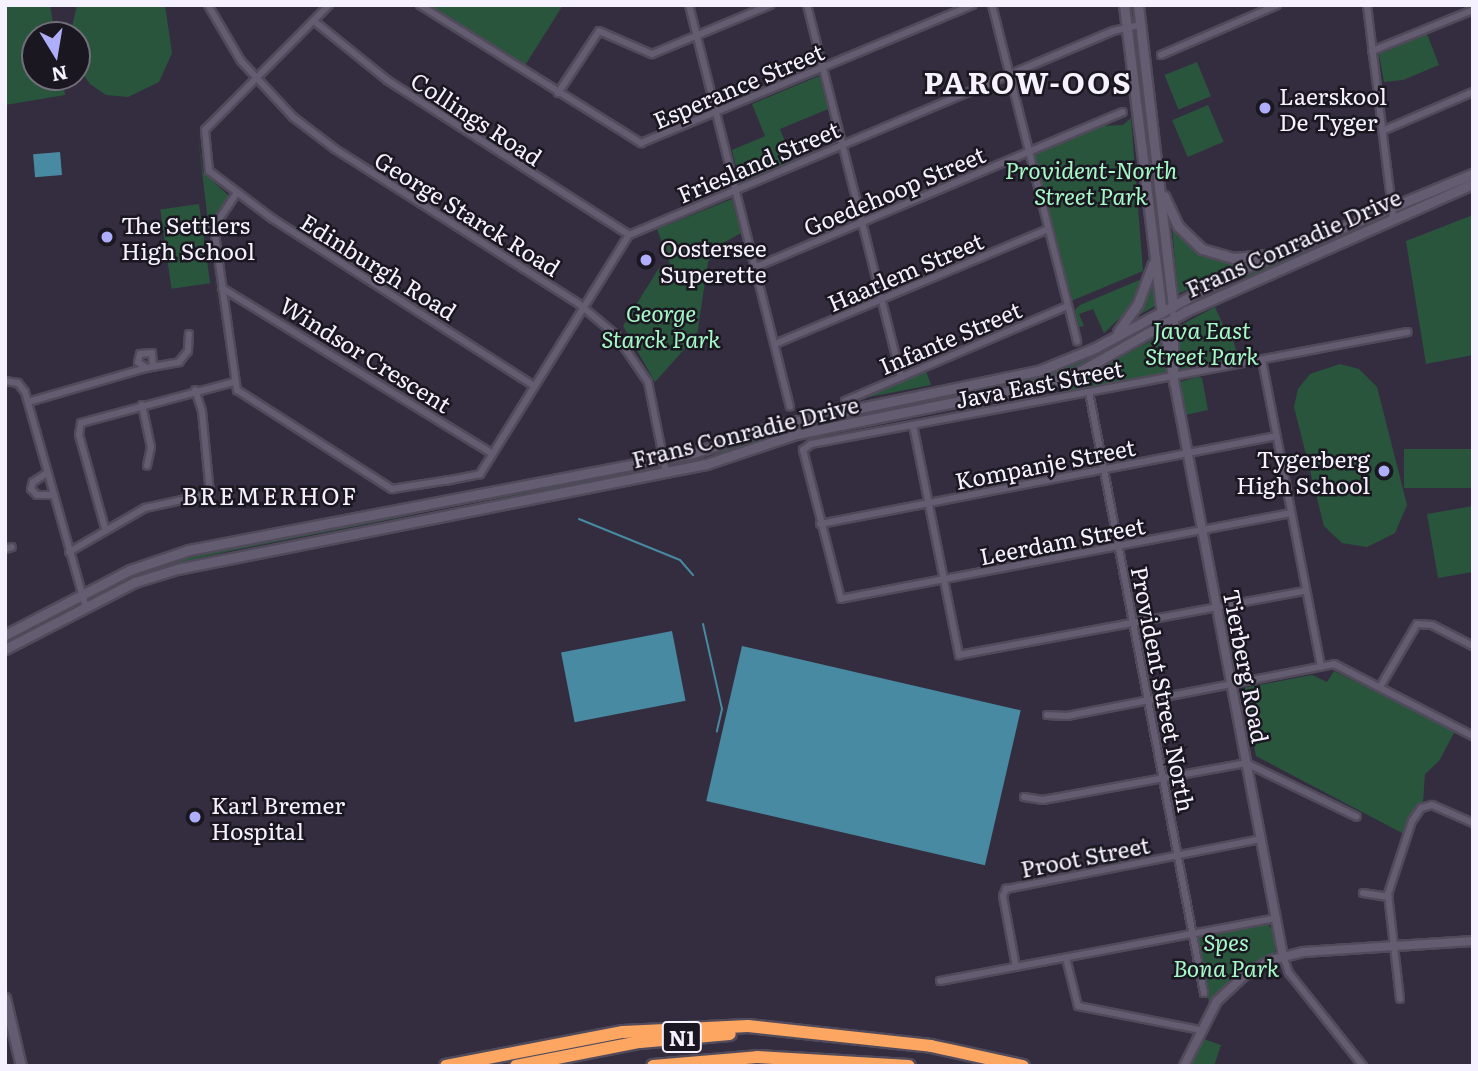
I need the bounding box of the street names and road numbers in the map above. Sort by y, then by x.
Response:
street label: Esperance Street [648,37,828,133]
street label: Collings Road [406,65,548,171]
street label: Friesland Street [673,114,843,208]
street label: Goedehoop Street [799,139,989,241]
street label: George Starck Road [370,145,566,281]
street label: Frans Conradie Drive [1181,182,1405,302]
street label: Edinburgh Road [296,207,462,325]
street label: Haarlem Street [823,226,987,316]
street label: Windsor Crescent [275,290,457,418]
street label: Infante Street [875,295,1025,379]
street label: Java East Street [953,353,1125,413]
street label: Frans Conradie Drive [629,389,861,473]
street label: Kompanje Street [953,432,1137,494]
street label: Leerdam Street [977,510,1147,570]
street label: Provident Street North [1127,564,1201,814]
street label: Tierberg Road [1219,587,1275,745]
street label: Proot Street [1018,830,1152,882]
road number: N1 [661,1020,703,1054]

